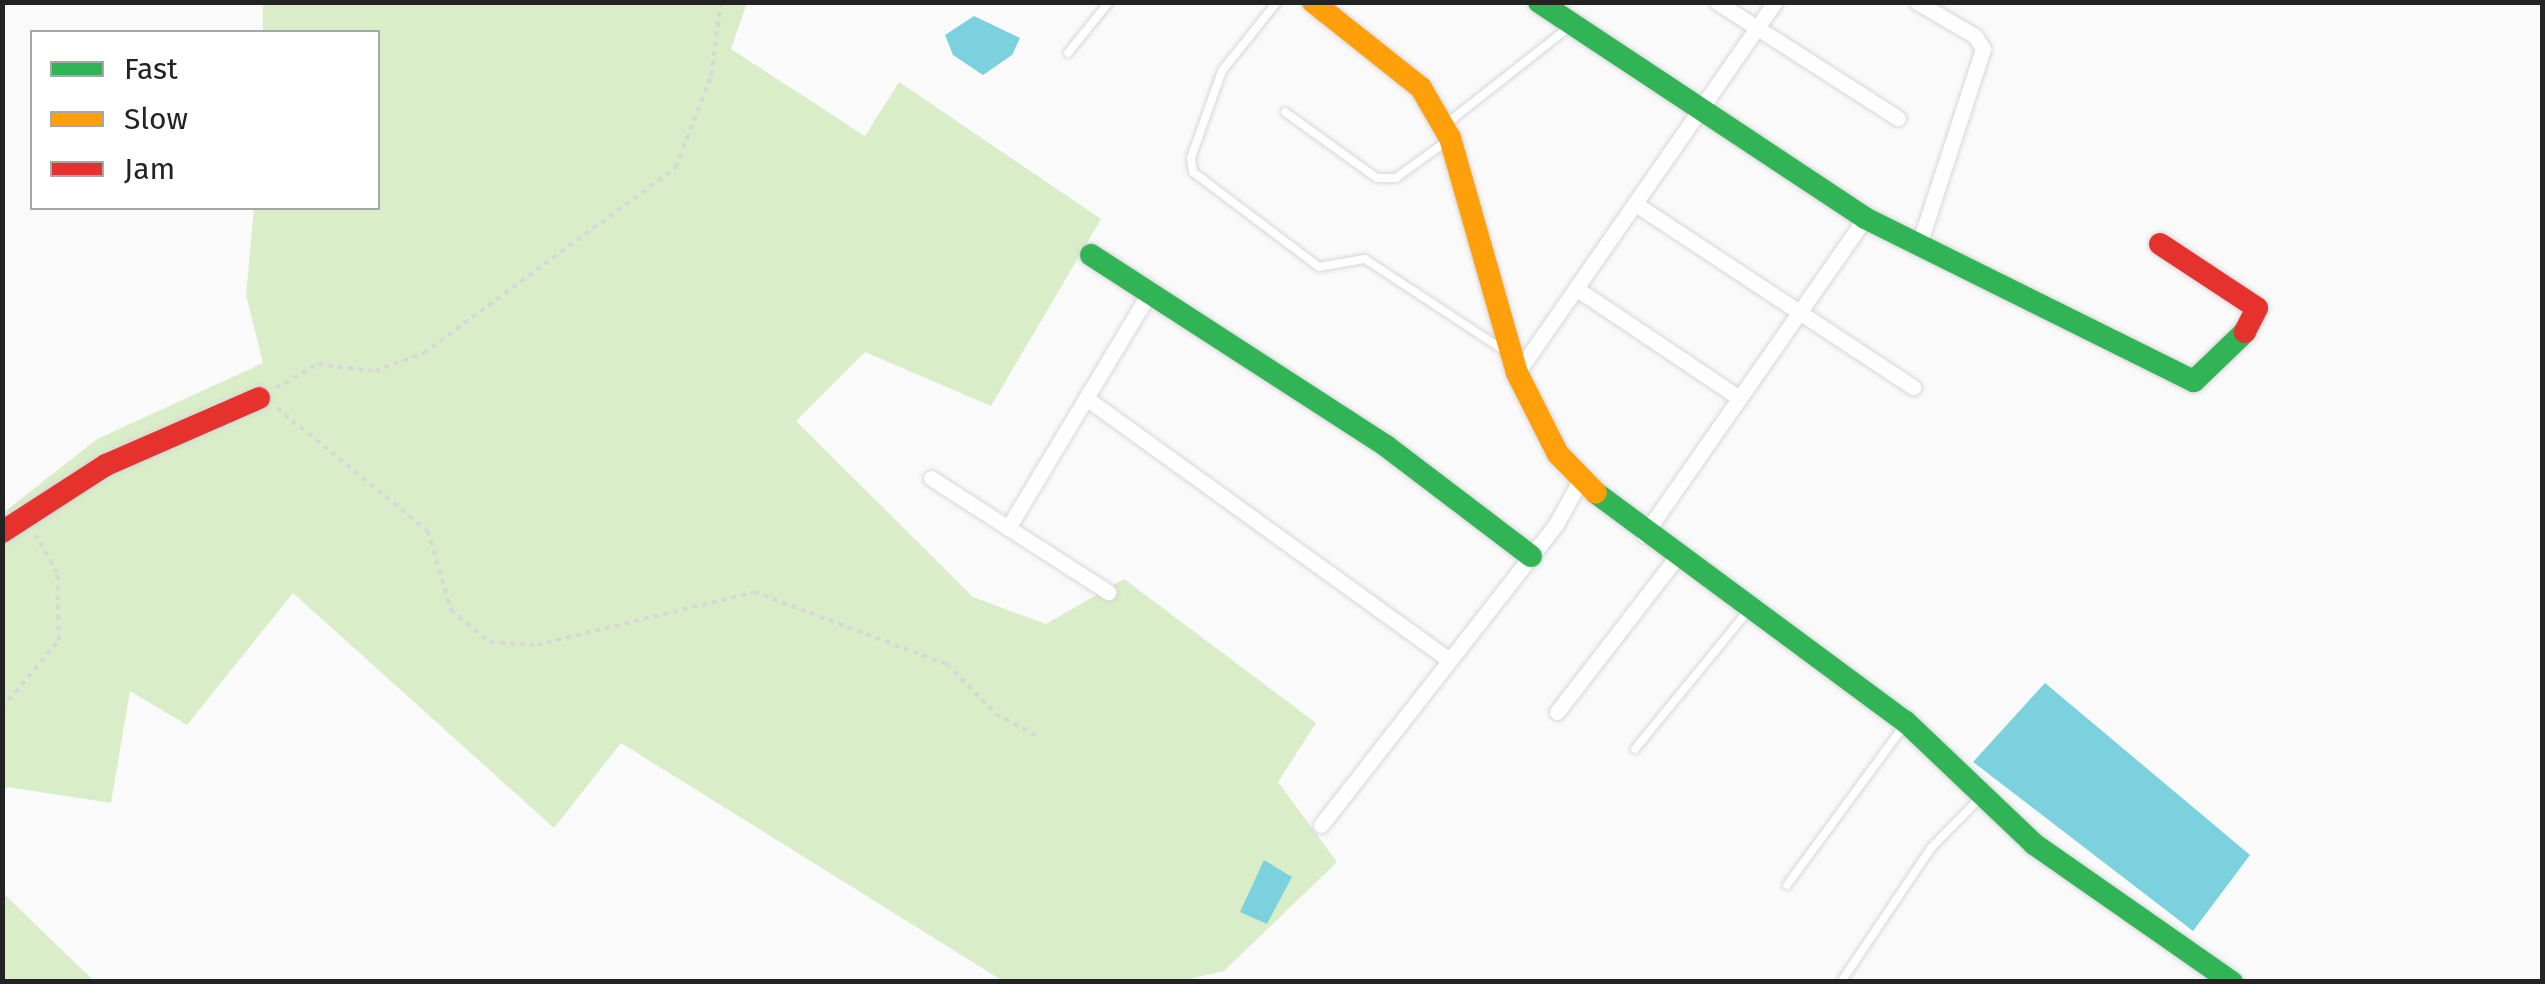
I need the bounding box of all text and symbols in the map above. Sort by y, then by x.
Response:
legend [30,30,380,210]
text: Fast [124,51,178,87]
text: Slow [124,101,188,137]
text: Jam [124,151,175,187]

